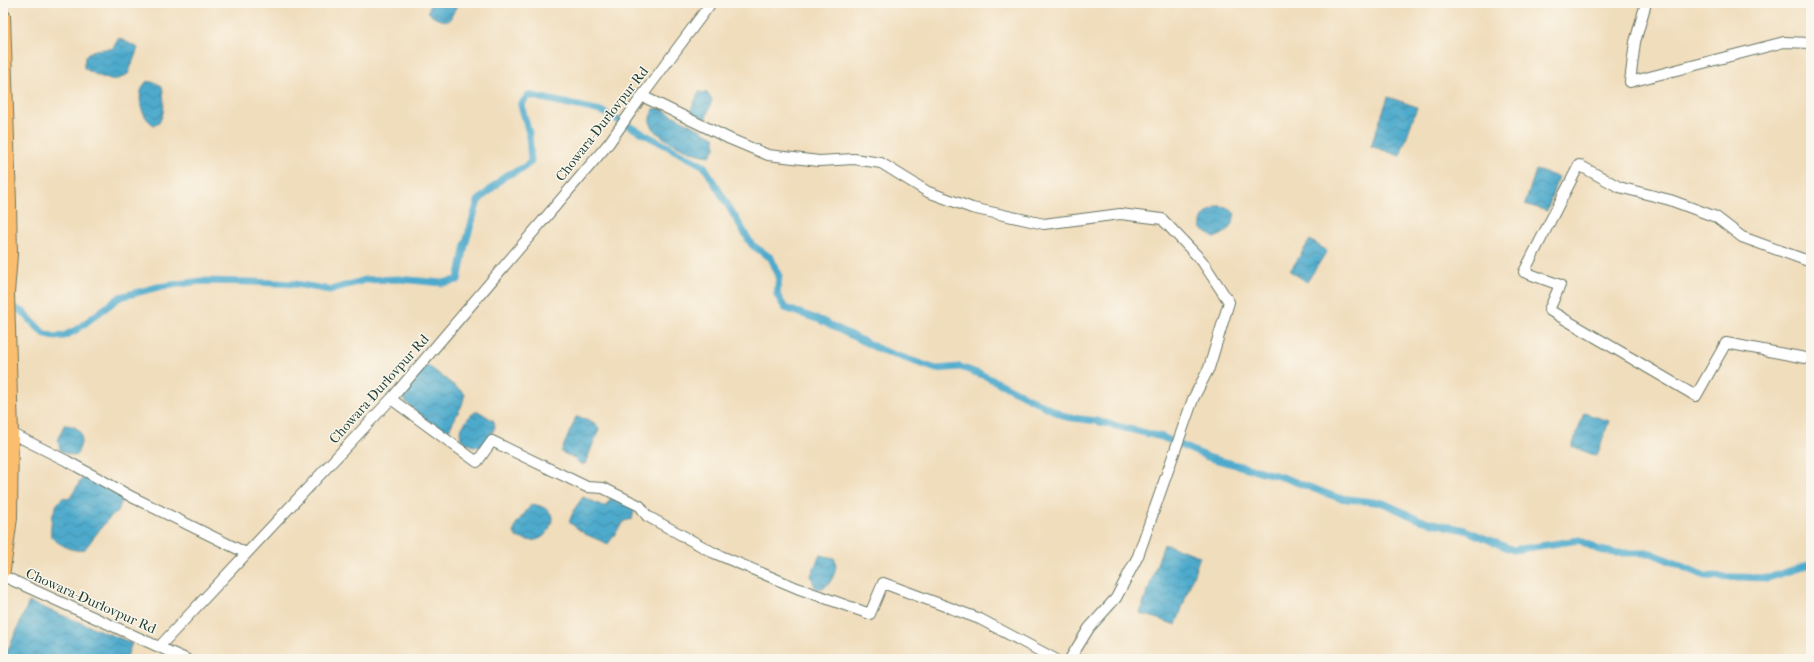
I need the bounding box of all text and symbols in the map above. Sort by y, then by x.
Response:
street label: Chowara-Durlovpur Rd [552,63,652,185]
street label: Chowara-Durlovpur Rd [326,331,433,447]
street label: Chowara-Durlovpur Rd [23,565,159,638]

